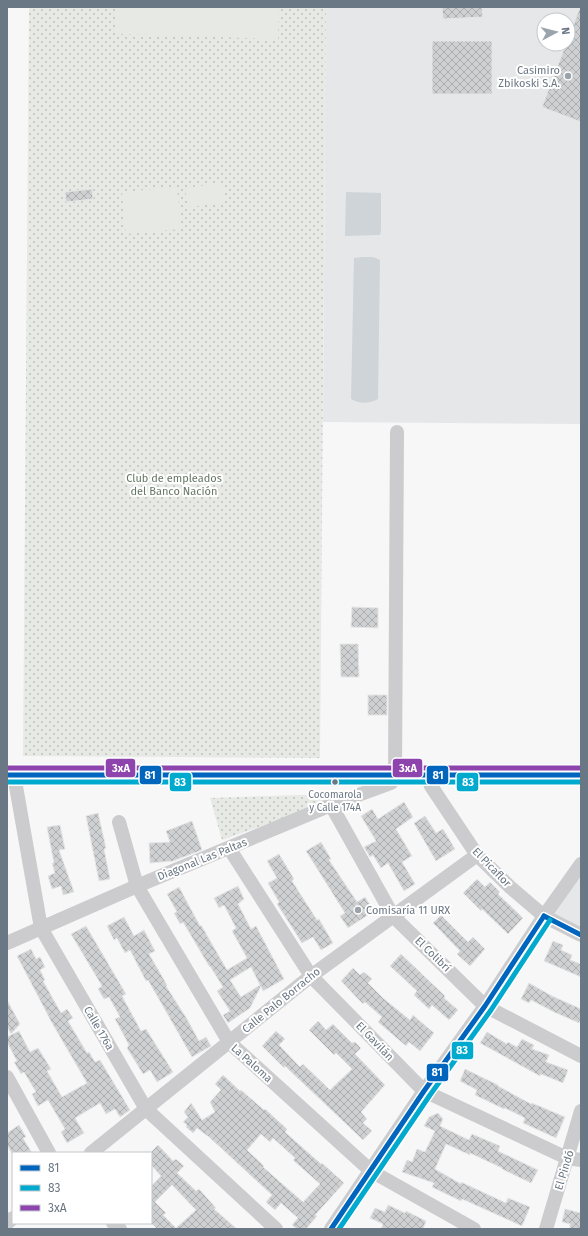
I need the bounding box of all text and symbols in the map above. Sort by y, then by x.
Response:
north arrow [536,12,576,52]
text: N [559,26,572,35]
place label: Casimiro Zbikoski S.A. [498,64,560,90]
marker: Casimiro Zbikoski S.A. [563,71,573,81]
park label: Club de empleados del Banco Nación [126,472,222,498]
line badge: 3xA [105,758,136,778]
line badge: 3xA [392,758,423,778]
text: 3xA [111,762,130,775]
text: 3xA [398,762,417,775]
line badge: 81 [139,765,162,785]
line badge: 81 [426,765,449,785]
text: 81 [144,769,156,782]
text: 81 [432,769,444,782]
line badge: 83 [169,772,192,792]
line badge: 83 [456,772,479,792]
text: 83 [174,776,186,789]
text: 83 [462,776,474,789]
marker: Cocomarola y Calle 174A [330,777,340,787]
place label: Cocomarola y Calle 174A [308,789,362,814]
street label: Diagonal Las Paltas [155,836,249,883]
street label: El Picaflor [470,845,514,890]
place label: Comisaría 11 URX [366,904,450,917]
marker: Comisaría 11 URX [353,905,363,915]
street label: El Colibrí [412,934,453,975]
street label: Calle Palo Borracho [240,965,323,1036]
street label: Calle 176a [81,1004,116,1052]
street label: El Gavilán [353,1019,396,1063]
street label: La Paloma [228,1041,275,1085]
line badge: 83 [451,1041,474,1060]
text: 83 [456,1044,468,1057]
line badge: 81 [426,1063,449,1082]
text: 81 [431,1066,443,1079]
street label: El Pindó [552,1149,577,1192]
legend [12,1152,152,1224]
text: 81 [48,1161,59,1175]
text: 83 [48,1181,61,1195]
text: 3xA [48,1201,67,1215]

